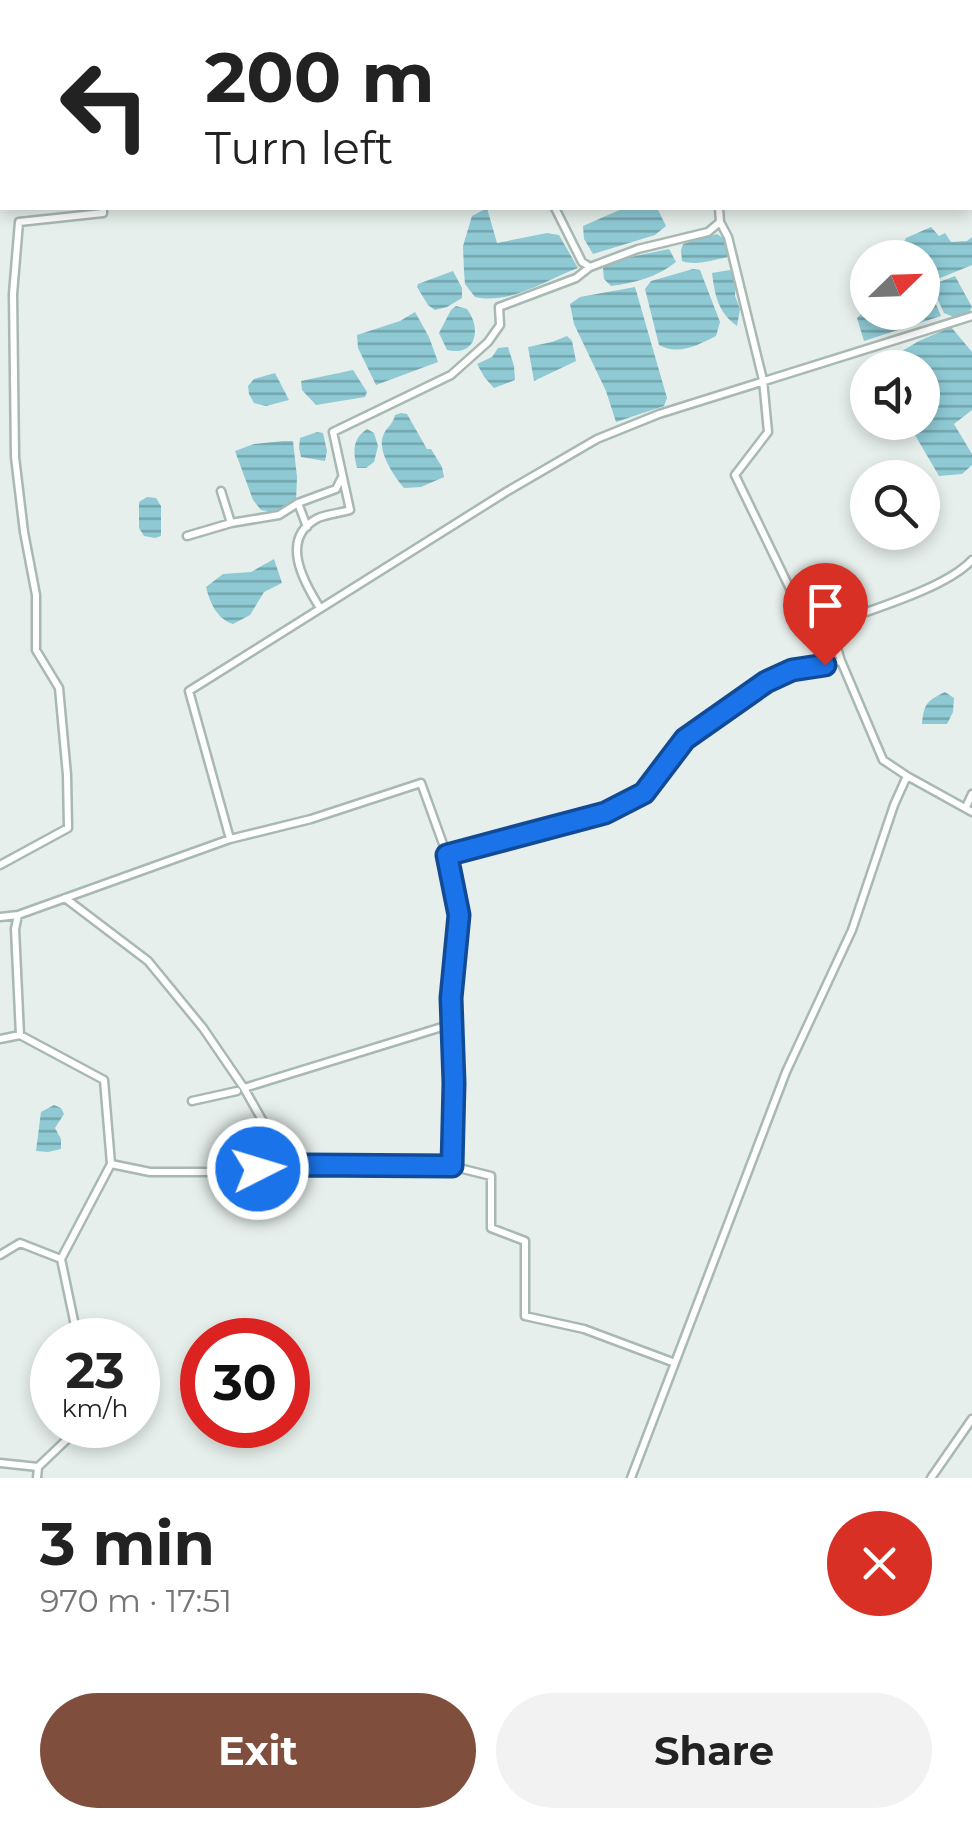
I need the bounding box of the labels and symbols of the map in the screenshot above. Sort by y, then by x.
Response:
north arrow [850,240,940,330]
pin [783,563,868,666]
position arrow [206,1117,310,1221]
speed limit sign: 30 [180,1318,310,1448]

